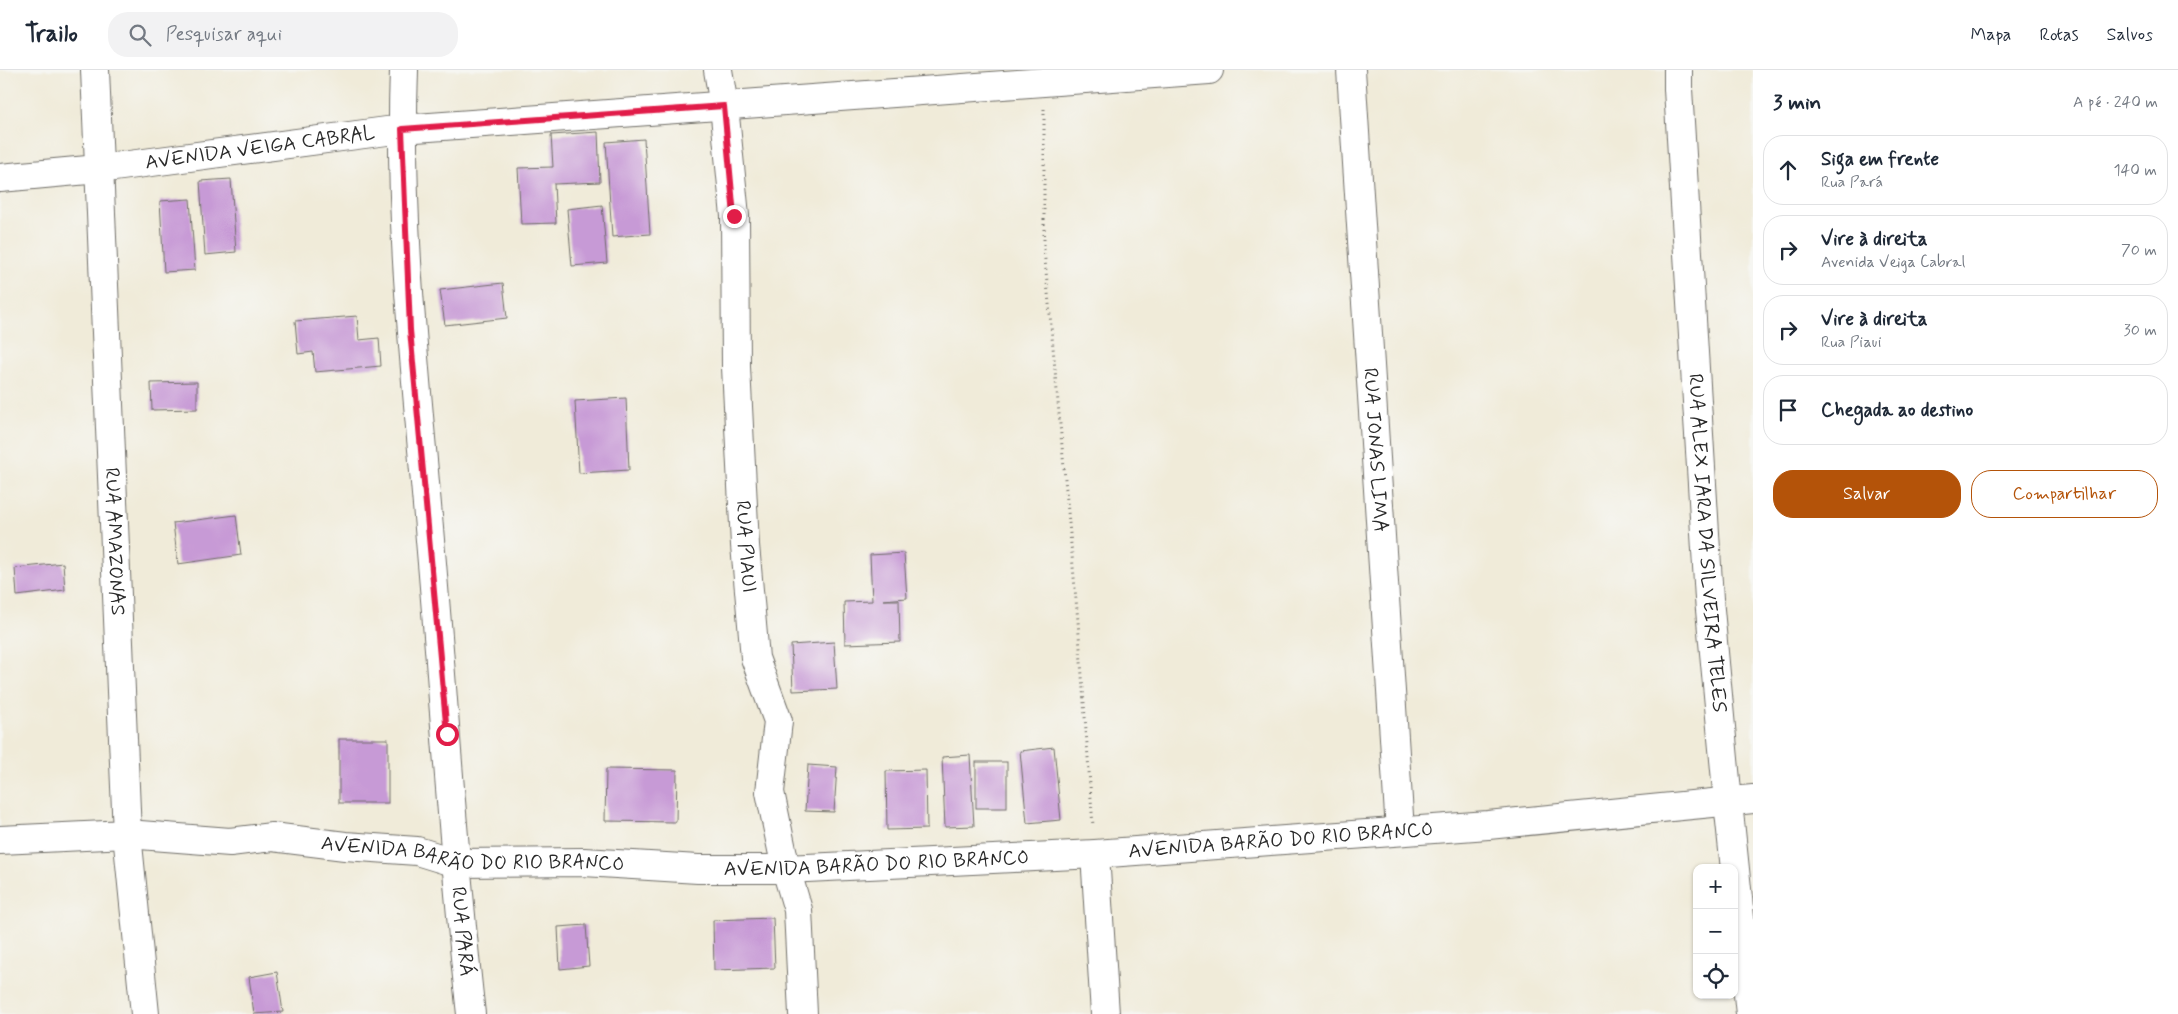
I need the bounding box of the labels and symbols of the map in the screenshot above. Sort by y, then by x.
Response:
street label: AVENIDA VEIGA CABRAL [143,119,377,176]
route end [723,205,746,228]
street label: RUA JONAS LIMA [1357,367,1394,533]
street label: RUA ALEX IARA DA SILVEIRA TELES [1682,373,1733,714]
street label: RUA AMAZONAS [98,467,131,616]
street label: RUA PIAUI [729,500,763,594]
route start [436,723,459,746]
street label: AVENIDA BARÃO DO RIO BRANCO [1127,816,1434,865]
street label: AVENIDA BARÃO DO RIO BRANCO [319,830,625,878]
street label: AVENIDA BARÃO DO RIO BRANCO [724,844,1030,883]
street label: RUA PARÁ [445,886,480,978]

